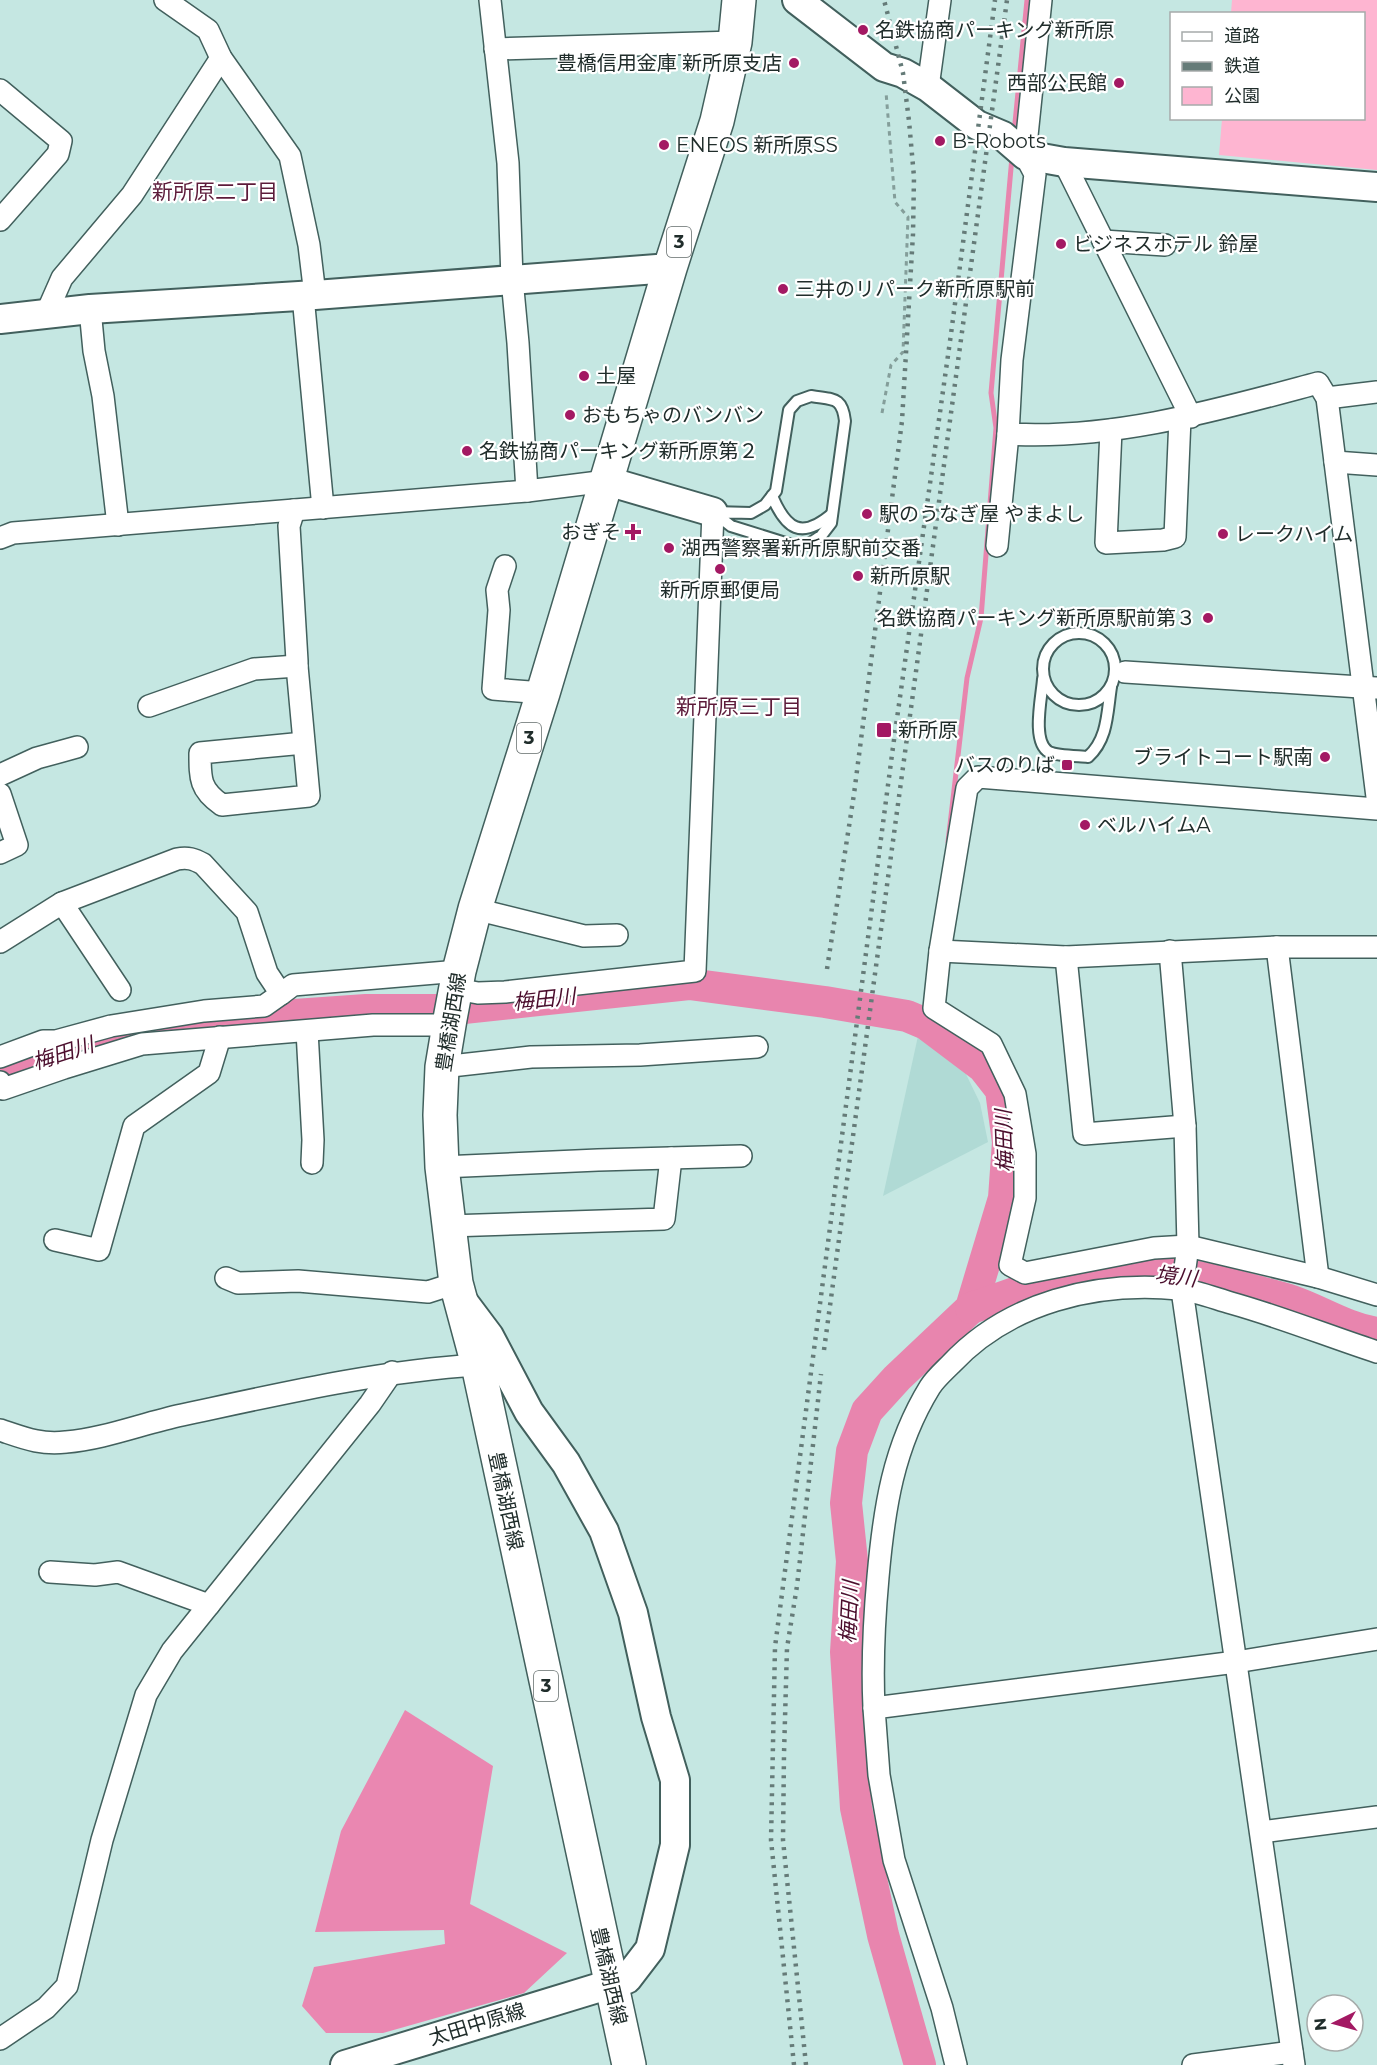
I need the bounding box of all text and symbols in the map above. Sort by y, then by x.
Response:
legend [1170,12,1365,120]
place label: 名鉄協商パーキング新所原 [875,18,1114,42]
marker: 名鉄協商パーキング新所原 [856,23,870,37]
text: 道路 [1224,25,1260,47]
place label: 豊橋信用金庫 新所原支店 [557,51,782,75]
text: 鉄道 [1224,55,1260,77]
marker: 豊橋信用金庫 新所原支店 [787,56,801,70]
place label: 西部公民館 [1007,71,1107,95]
marker: 西部公民館 [1112,76,1126,90]
text: 公園 [1224,85,1260,107]
place label: B-Robots [952,129,1046,153]
place label: ENEOS 新所原SS [676,133,838,157]
marker: B-Robots [933,134,947,148]
marker: ENEOS 新所原SS [657,138,671,152]
district label: 新所原二丁目 [152,179,278,204]
road number: 3 [667,227,691,257]
place label: ビジネスホテル 鈴屋 [1073,232,1258,256]
marker: ビジネスホテル 鈴屋 [1054,237,1068,251]
place label: 三井のリパーク新所原駅前 [795,277,1035,301]
marker: 三井のリパーク新所原駅前 [776,282,790,296]
place label: 土屋 [596,364,636,388]
marker: 土屋 [577,369,591,383]
place label: おもちゃのバンバン [582,403,764,427]
marker: おもちゃのバンバン [563,408,577,422]
place label: 名鉄協商パーキング新所原第２ [479,439,758,463]
marker: 名鉄協商パーキング新所原第２ [460,444,474,458]
place label: 駅のうなぎ屋 やまよし [879,502,1084,526]
marker: 駅のうなぎ屋 やまよし [860,507,874,521]
place label: おぎそ [561,520,621,544]
place label: レークハイム [1235,522,1353,546]
marker: おぎそ [626,525,640,539]
marker: レークハイム [1216,527,1230,541]
place label: 湖西警察署新所原駅前交番 [681,536,921,560]
marker: 湖西警察署新所原駅前交番 [662,541,676,555]
marker: 新所原郵便局 [713,562,727,576]
place label: 新所原駅 [870,564,950,588]
marker: 新所原駅 [851,569,865,583]
place label: 新所原郵便局 [660,578,780,602]
place label: 名鉄協商パーキング新所原駅前第３ [877,606,1196,630]
marker: 名鉄協商パーキング新所原駅前第３ [1201,611,1215,625]
district label: 新所原三丁目 [676,694,802,719]
place label: 新所原 [898,718,958,742]
marker: 新所原 [875,721,893,739]
road number: 3 [517,723,541,753]
place label: ブライトコート駅南 [1133,745,1313,769]
marker: ブライトコート駅南 [1318,750,1332,764]
place label: バスのりば [955,753,1055,777]
marker: バスのりば [1060,758,1074,772]
place label: ベルハイムA [1097,813,1211,837]
marker: ベルハイムA [1078,818,1092,832]
street label: 豊橋湖西線 [431,971,471,1073]
water label: 梅田川 [511,983,579,1015]
water label: 梅田川 [29,1031,99,1075]
water label: 梅田川 [990,1107,1018,1173]
water label: 境川 [1154,1261,1200,1291]
street label: 豊橋湖西線 [484,1450,528,1552]
water label: 梅田川 [835,1578,863,1644]
road number: 3 [534,1671,558,1701]
street label: 豊橋湖西線 [586,1925,632,2027]
north arrow [1305,1993,1365,2053]
street label: 太田中原線 [426,1998,528,2050]
text: N [1311,2017,1331,2032]

